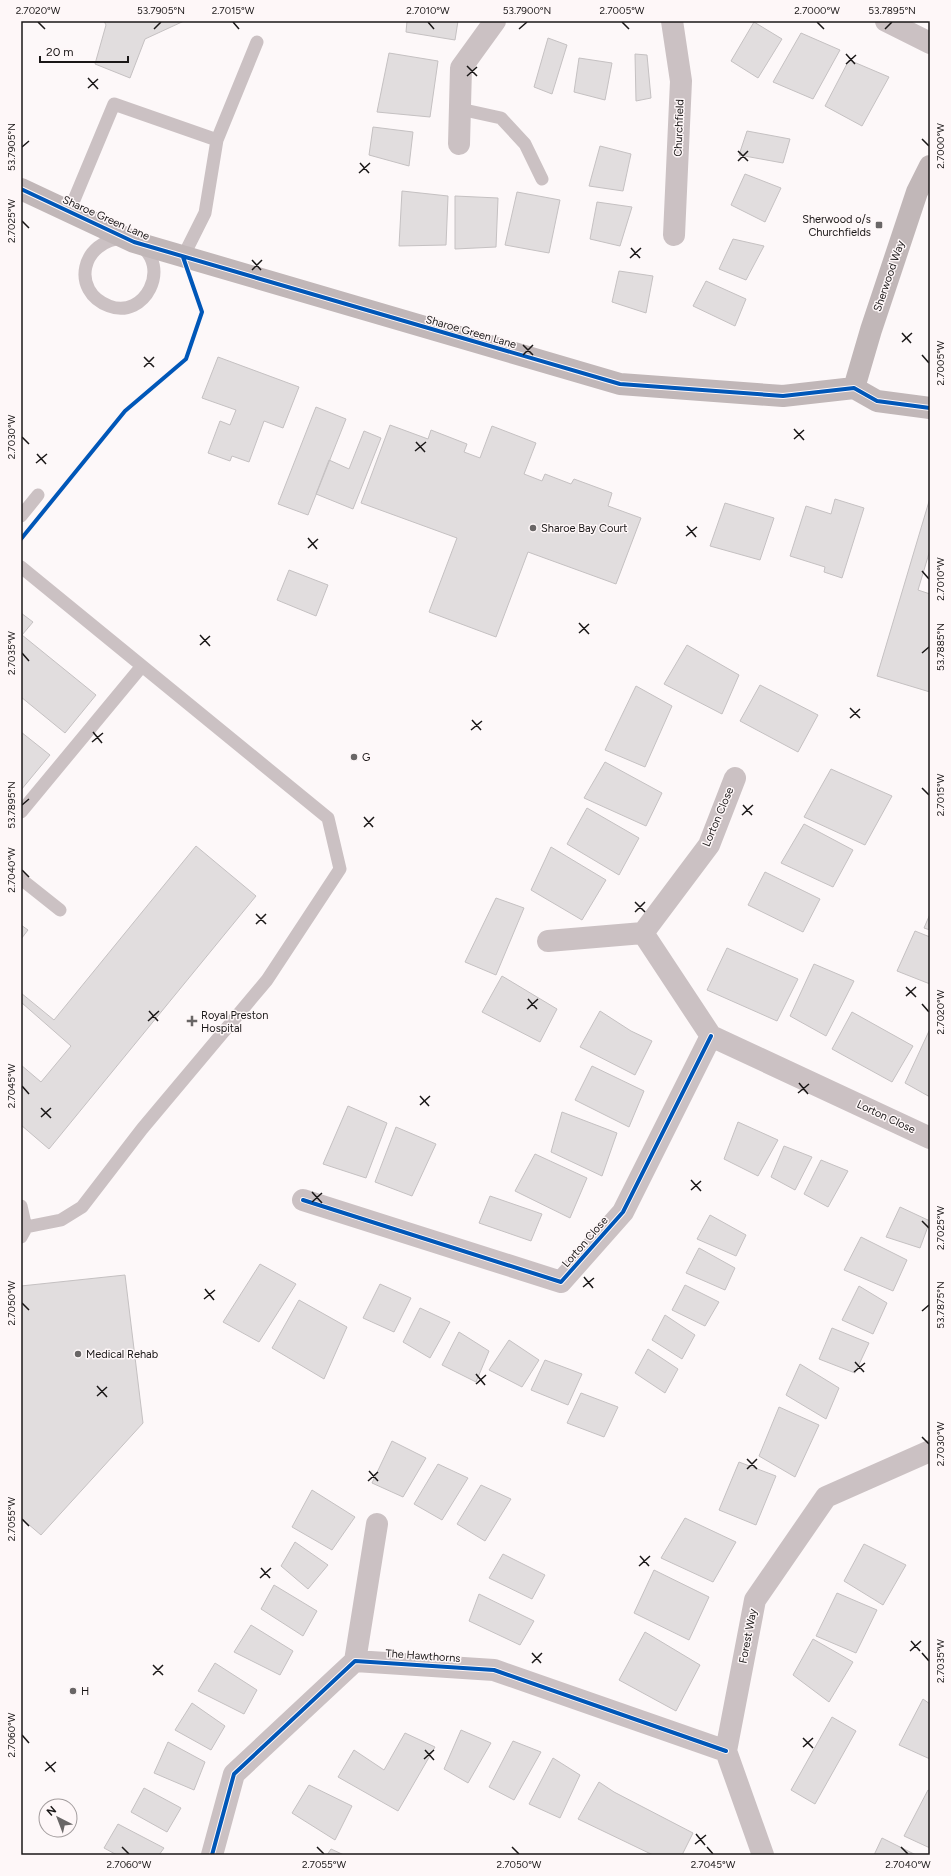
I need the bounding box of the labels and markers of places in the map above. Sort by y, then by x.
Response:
place label: Sherwood o/s Churchfields [802,213,871,239]
marker: Sherwood o/s Churchfields [874,220,884,230]
place label: Sharoe Bay Court [541,522,627,535]
marker: Sharoe Bay Court [528,523,538,533]
place label: G [362,751,370,764]
marker: G [349,752,359,762]
place label: Royal Preston Hospital [201,1009,268,1035]
marker: Royal Preston Hospital [186,1015,198,1027]
place label: Medical Rehab [86,1348,158,1361]
marker: Medical Rehab [73,1349,83,1359]
place label: H [81,1685,89,1698]
marker: H [68,1686,78,1696]

